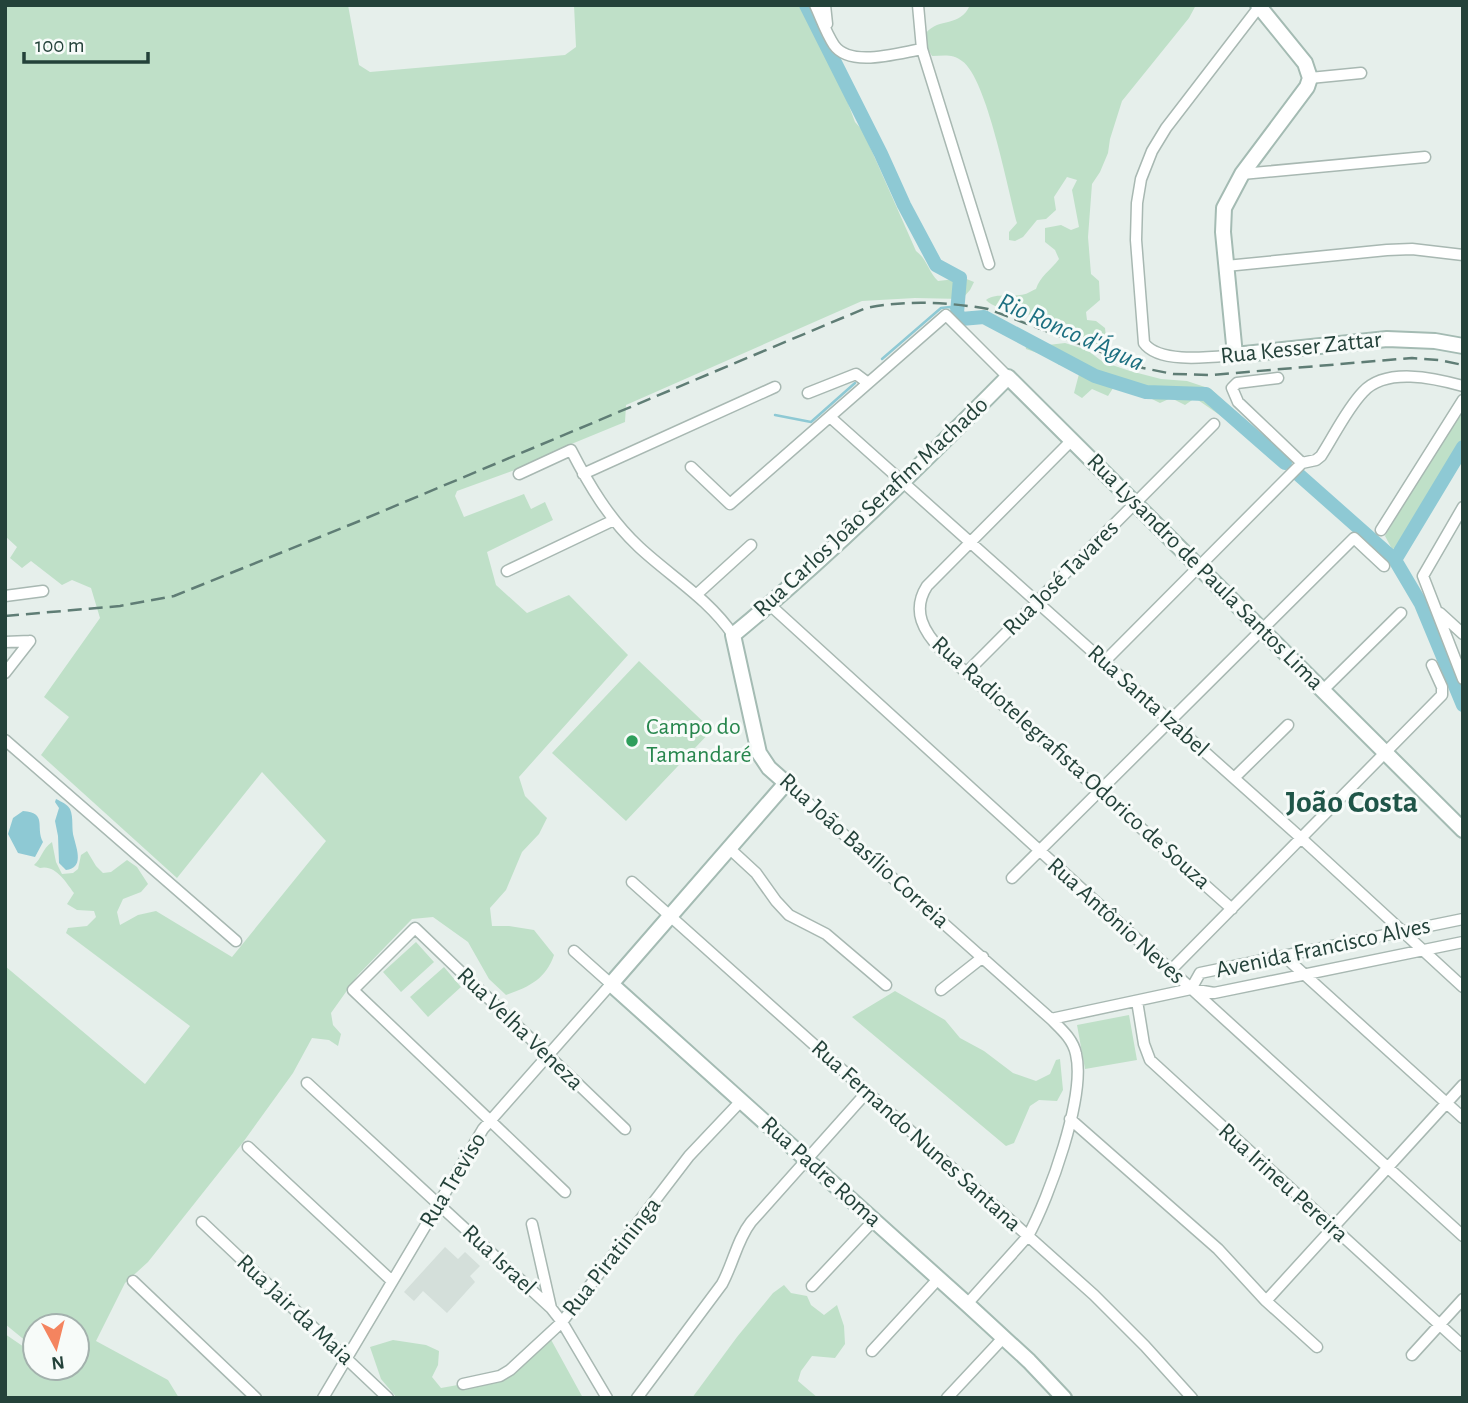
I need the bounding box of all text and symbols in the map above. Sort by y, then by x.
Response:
scale bar [24,21,149,65]
text: 100 m [35,35,85,56]
water label: Rio Ronco d'Água [994,287,1148,376]
street label: Rua Kesser Zattar [1219,328,1383,368]
street label: Rua Carlos João Serafim Machado [749,392,993,622]
street label: Rua Lysandro de Paula Santos Lima [1082,449,1328,695]
street label: Rua José Tavares [999,516,1123,640]
street label: Rua Radiotelegrafista Odorico de Souza [927,632,1215,894]
street label: Rua Santa Izabel [1083,641,1213,761]
place label: Campo do Tamandaré [646,715,752,767]
marker: Campo do Tamandaré [624,733,640,749]
street label: Rua João Basílio Correia [775,769,953,933]
district label: João Costa [1286,786,1418,818]
street label: Rua Antônio Neves [1043,853,1189,989]
street label: Avenida Francisco Alves [1214,914,1432,982]
street label: Rua Velha Veneza [452,963,588,1095]
street label: Rua Fernando Nunes Santana [807,1036,1025,1236]
street label: Rua Padre Roma [756,1112,886,1232]
street label: Rua Irineu Pereira [1214,1119,1352,1247]
street label: Rua Treviso [415,1128,491,1232]
street label: Rua Piratininga [558,1193,666,1321]
street label: Rua Israel [458,1220,540,1300]
street label: Rua Jair da Maia [232,1250,358,1370]
north arrow [21,1312,91,1382]
text: N [50,1352,66,1373]

